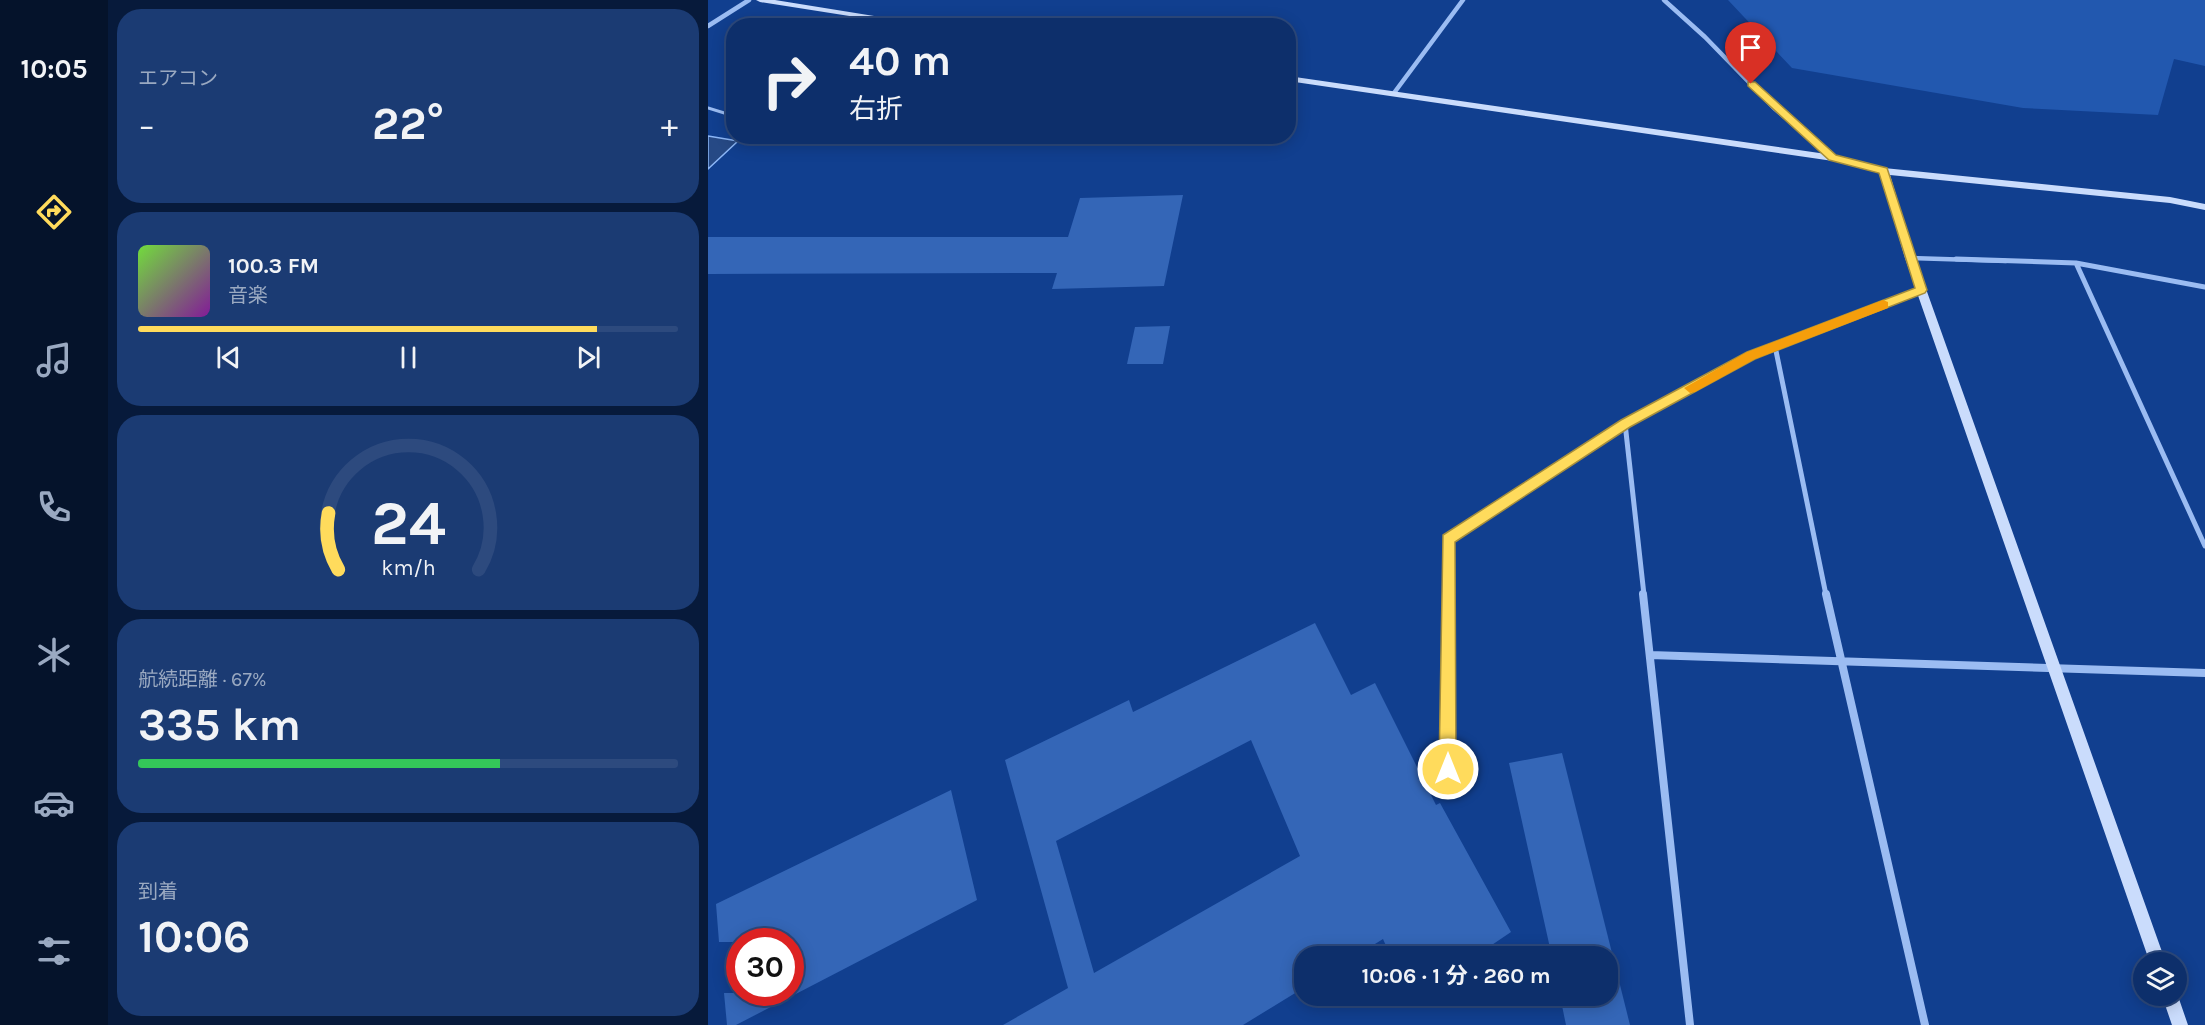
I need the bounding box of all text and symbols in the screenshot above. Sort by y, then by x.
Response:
pin [1725,22,1776,84]
icon: arrive [1734,31,1767,64]
text: 40 m [849,36,951,86]
icon: right [750,42,828,120]
text: 10:05 [21,53,87,85]
text: エアコン [138,67,218,90]
text: 右折 [849,93,903,125]
text: 22° [372,98,444,150]
text: − [138,106,155,144]
text: + [661,106,678,144]
icon: directions [33,191,75,233]
text: 100.3 FM [228,253,319,279]
text: 音楽 [228,284,268,307]
icon: music [33,339,75,381]
icon: previous [212,341,245,374]
icon: pause [392,341,425,374]
icon: next [572,341,605,374]
icon: phone [33,486,75,528]
text: 24 [371,487,445,560]
text: km/h [381,555,435,580]
icon: climate [33,634,75,676]
text: 航続距離 · 67% [138,668,266,691]
text: 335 km [138,699,301,751]
position arrow [1416,737,1480,801]
icon: car [33,782,75,824]
text: 到着 [138,880,178,903]
text: 10:06 [138,911,250,963]
speed limit sign: 30 [726,928,804,1006]
icon: filters [33,930,75,972]
map controls [2133,952,2187,1006]
button: layers [2133,952,2187,1006]
text: 10:06 · 1 分 · 260 m [1361,963,1551,989]

